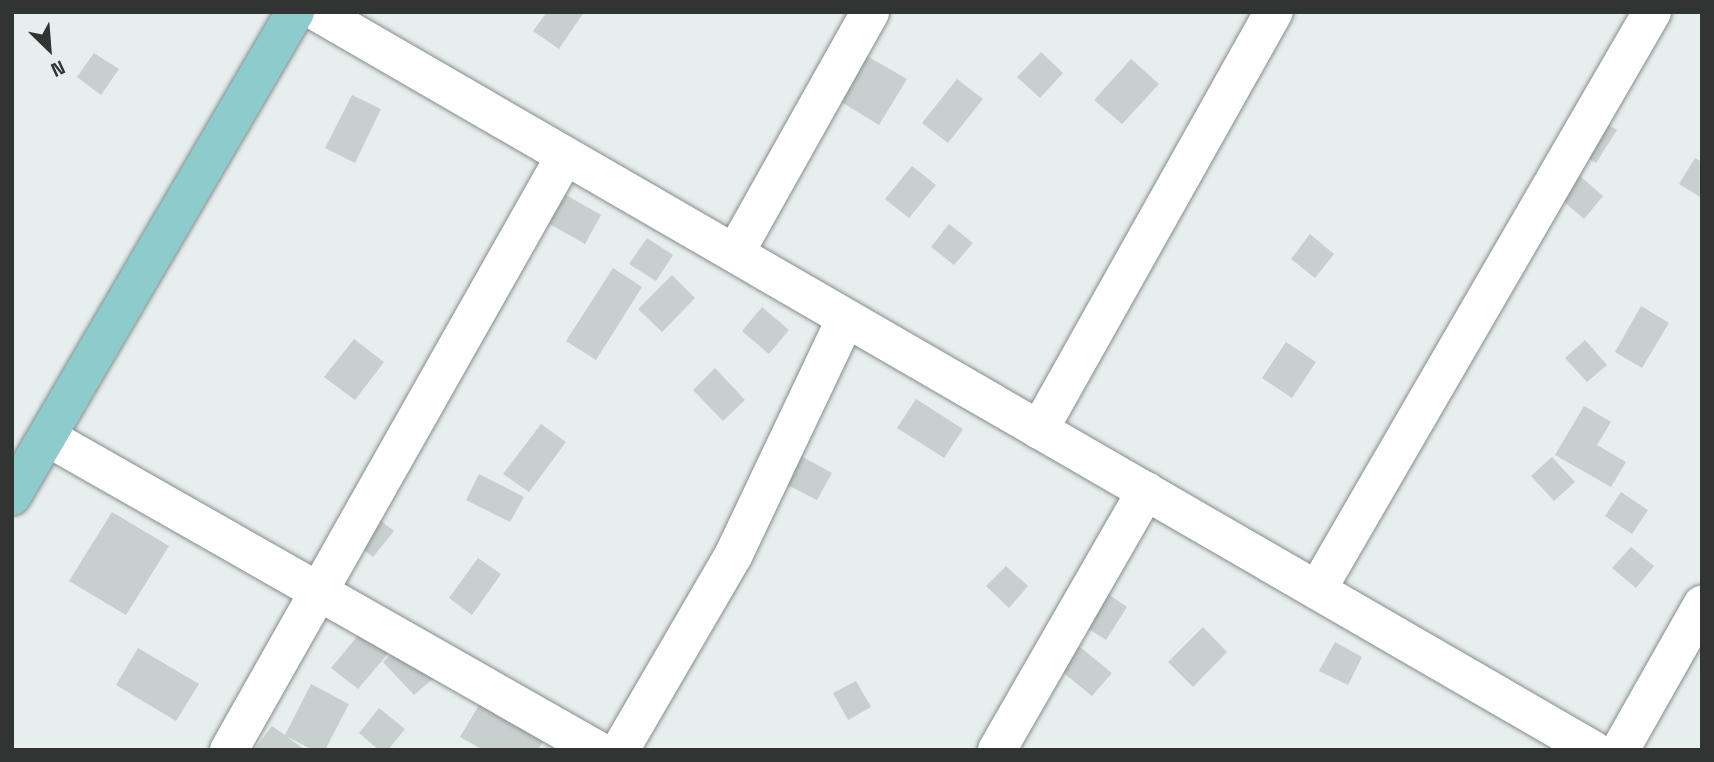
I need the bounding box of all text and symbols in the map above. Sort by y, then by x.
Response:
north arrow [14,14,84,84]
text: N [47,54,69,83]

